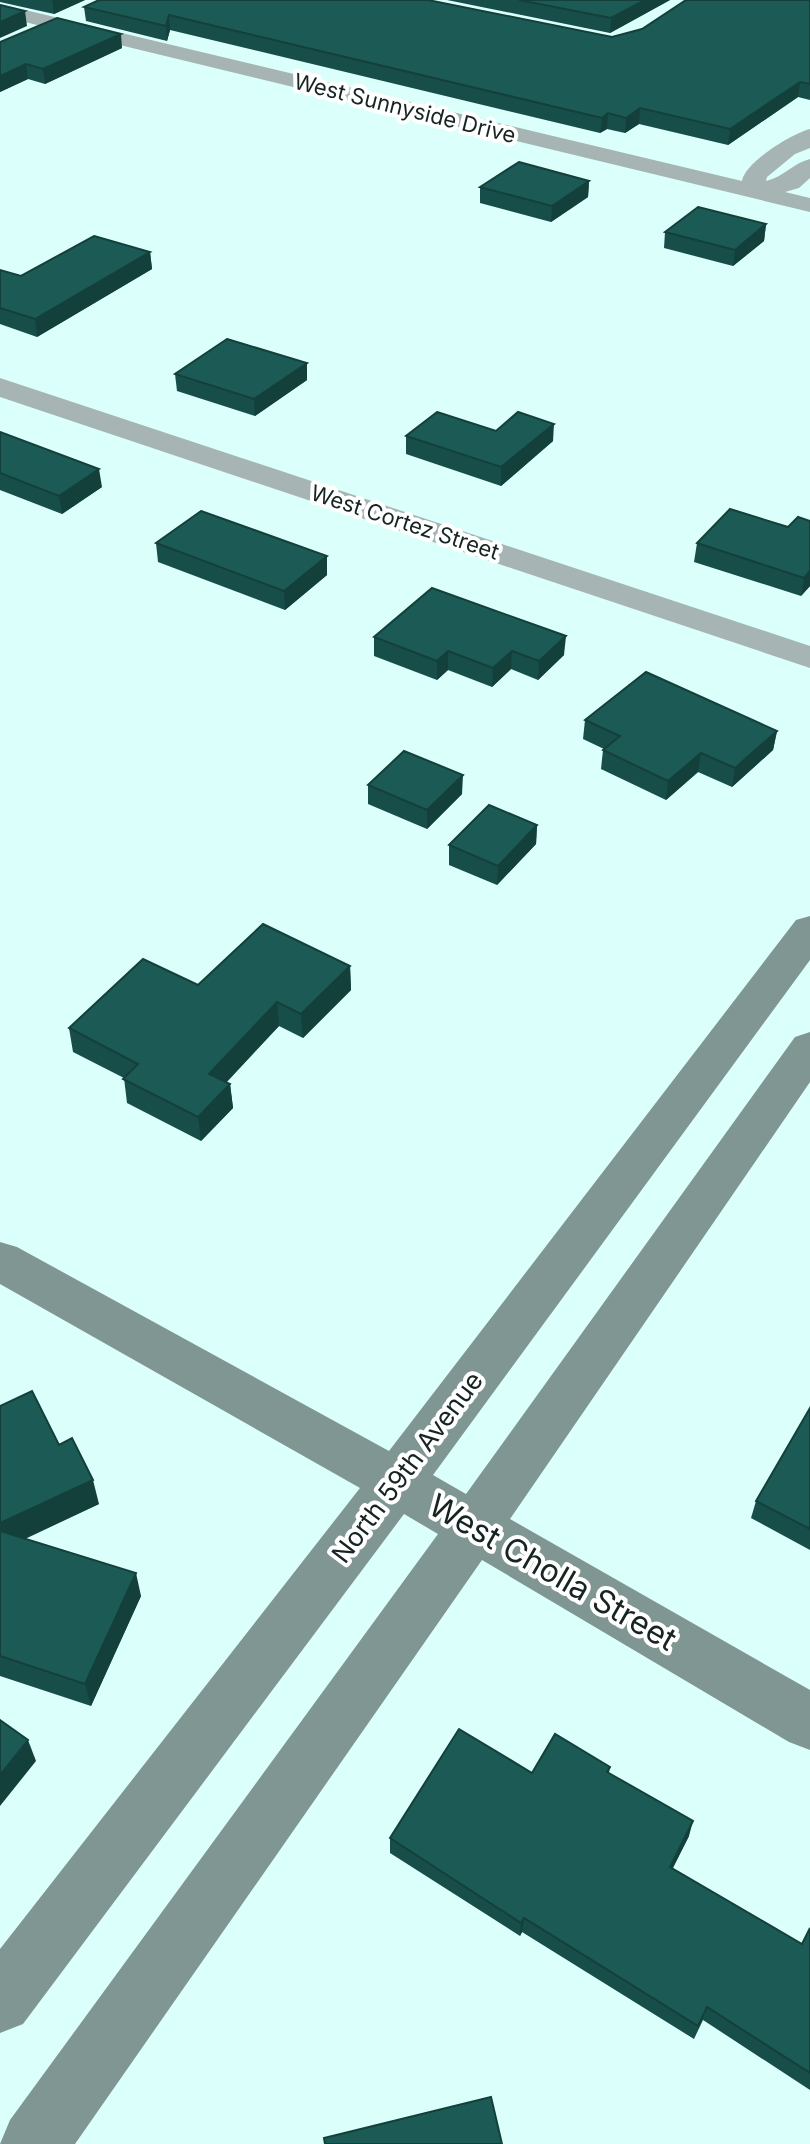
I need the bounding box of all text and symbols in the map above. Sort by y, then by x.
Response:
street label: West Sunnyside Drive [291,68,519,148]
street label: West Cortez Street [308,479,502,565]
street label: North 59th Avenue [325,1365,489,1569]
street label: West Cholla Street [422,1485,684,1659]

